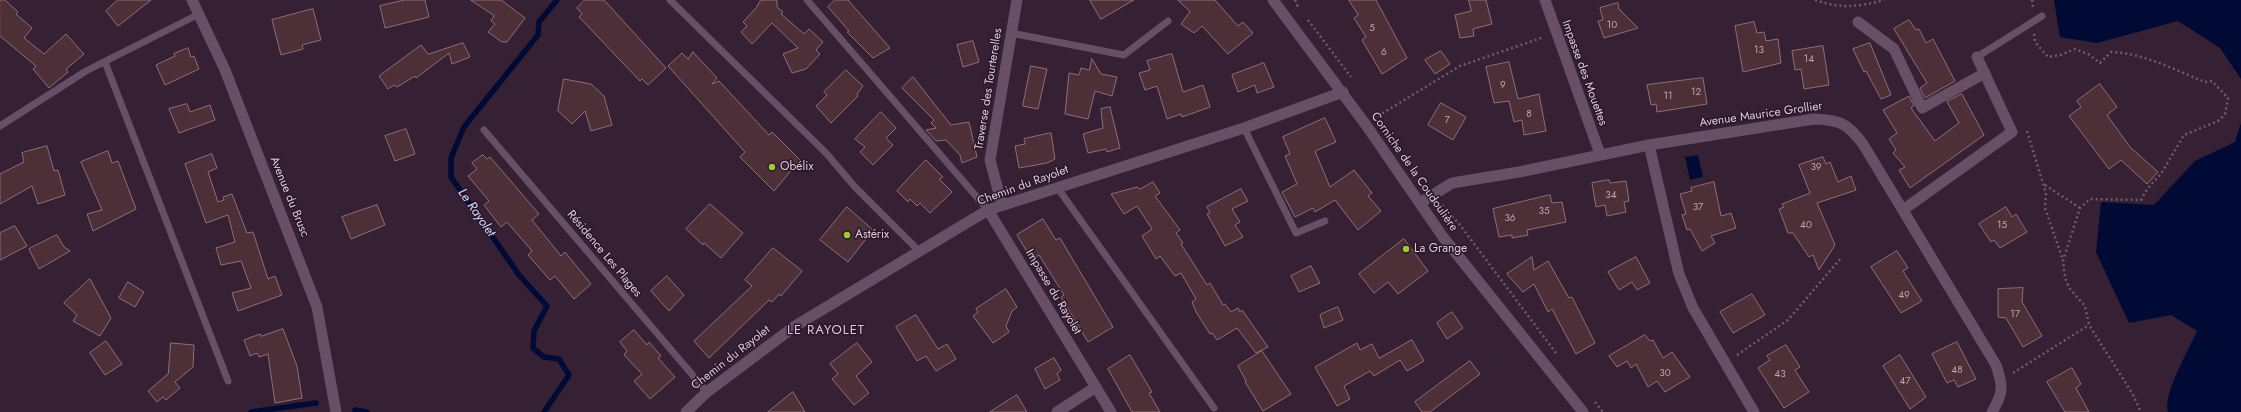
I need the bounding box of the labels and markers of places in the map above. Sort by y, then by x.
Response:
place label: Obélix [780,160,813,174]
marker: Obélix [767,162,777,172]
place label: Astérix [855,228,889,242]
marker: Astérix [842,230,852,240]
place label: La Grange [1414,242,1467,256]
marker: La Grange [1401,244,1411,254]

